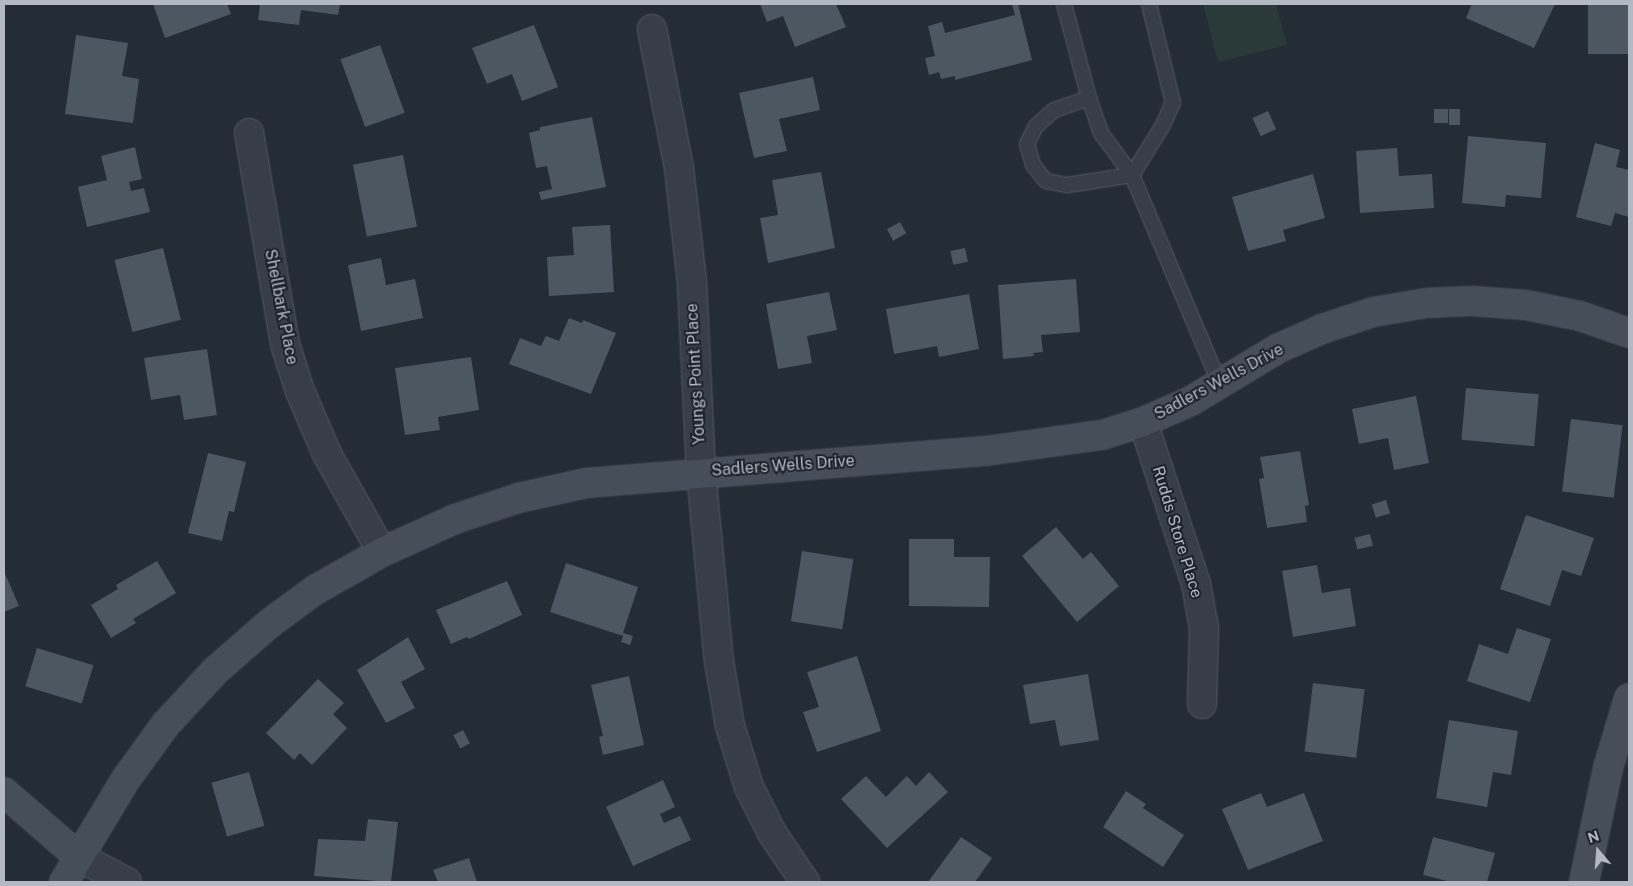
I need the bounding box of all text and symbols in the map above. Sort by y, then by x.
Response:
street label: Shellbark Place [260,248,302,366]
street label: Youngs Point Place [683,303,709,445]
street label: Sadlers Wells Drive [1151,340,1287,424]
street label: Sadlers Wells Drive [711,451,855,481]
street label: Rudds Store Place [1148,464,1206,600]
north arrow [1573,826,1623,876]
text: N [1586,827,1601,846]

